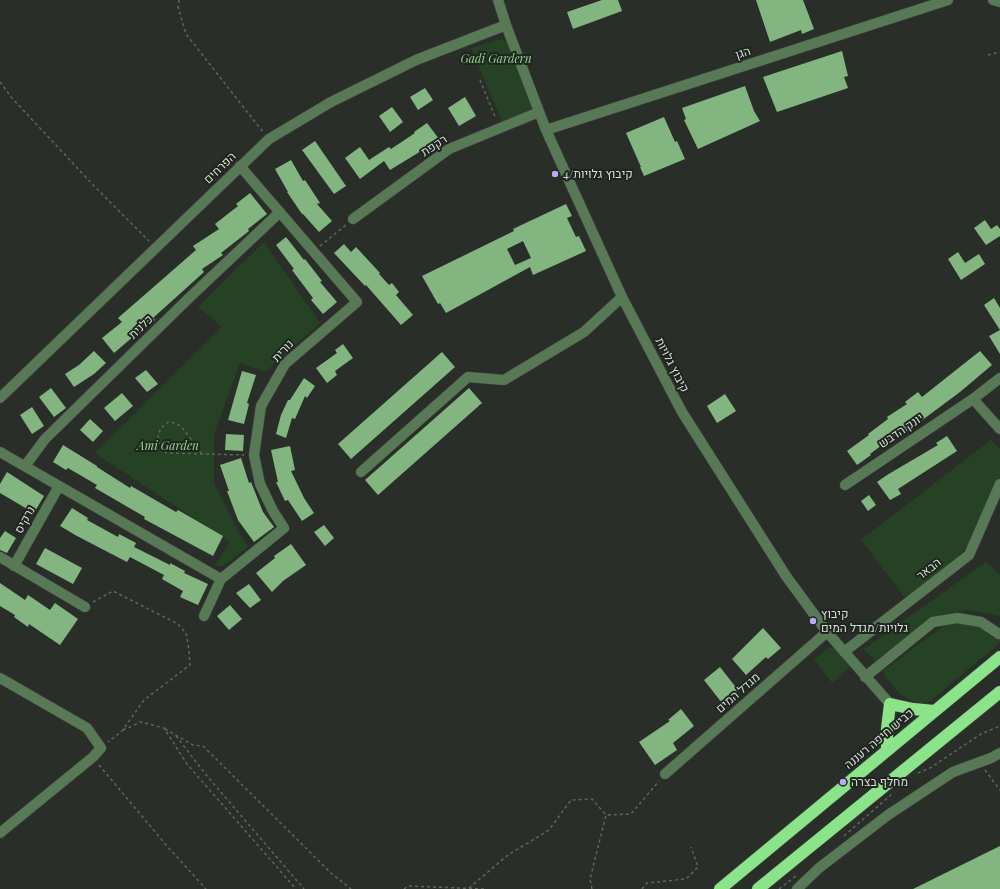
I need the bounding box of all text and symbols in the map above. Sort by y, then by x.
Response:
street label: הגן [734,44,752,62]
park label: Gadi Gardern [460,52,532,66]
street label: רקפת [418,132,450,160]
street label: הפרחים [201,149,239,187]
place label: קיבוץ גלויות/4 [563,167,633,181]
marker: קיבוץ גלויות/4 [550,169,560,179]
street label: כלנית [126,312,156,342]
street label: קיבוץ גלויות [652,335,692,395]
street label: נורית [269,337,297,365]
street label: יונק הדבש [876,411,926,451]
park label: Ami Garden [137,439,199,453]
street label: נרקיס [12,504,38,536]
street label: הבאר [914,555,944,583]
place label: קיבוץ גלויות/מגדל המים [821,607,908,635]
marker: קיבוץ גלויות/מגדל המים [808,616,818,626]
street label: מגדל המים [713,670,763,716]
street label: כביש חיפה רעננה [841,706,917,772]
place label: מחלף בצרה [851,775,908,789]
marker: מחלף בצרה [838,777,848,787]

